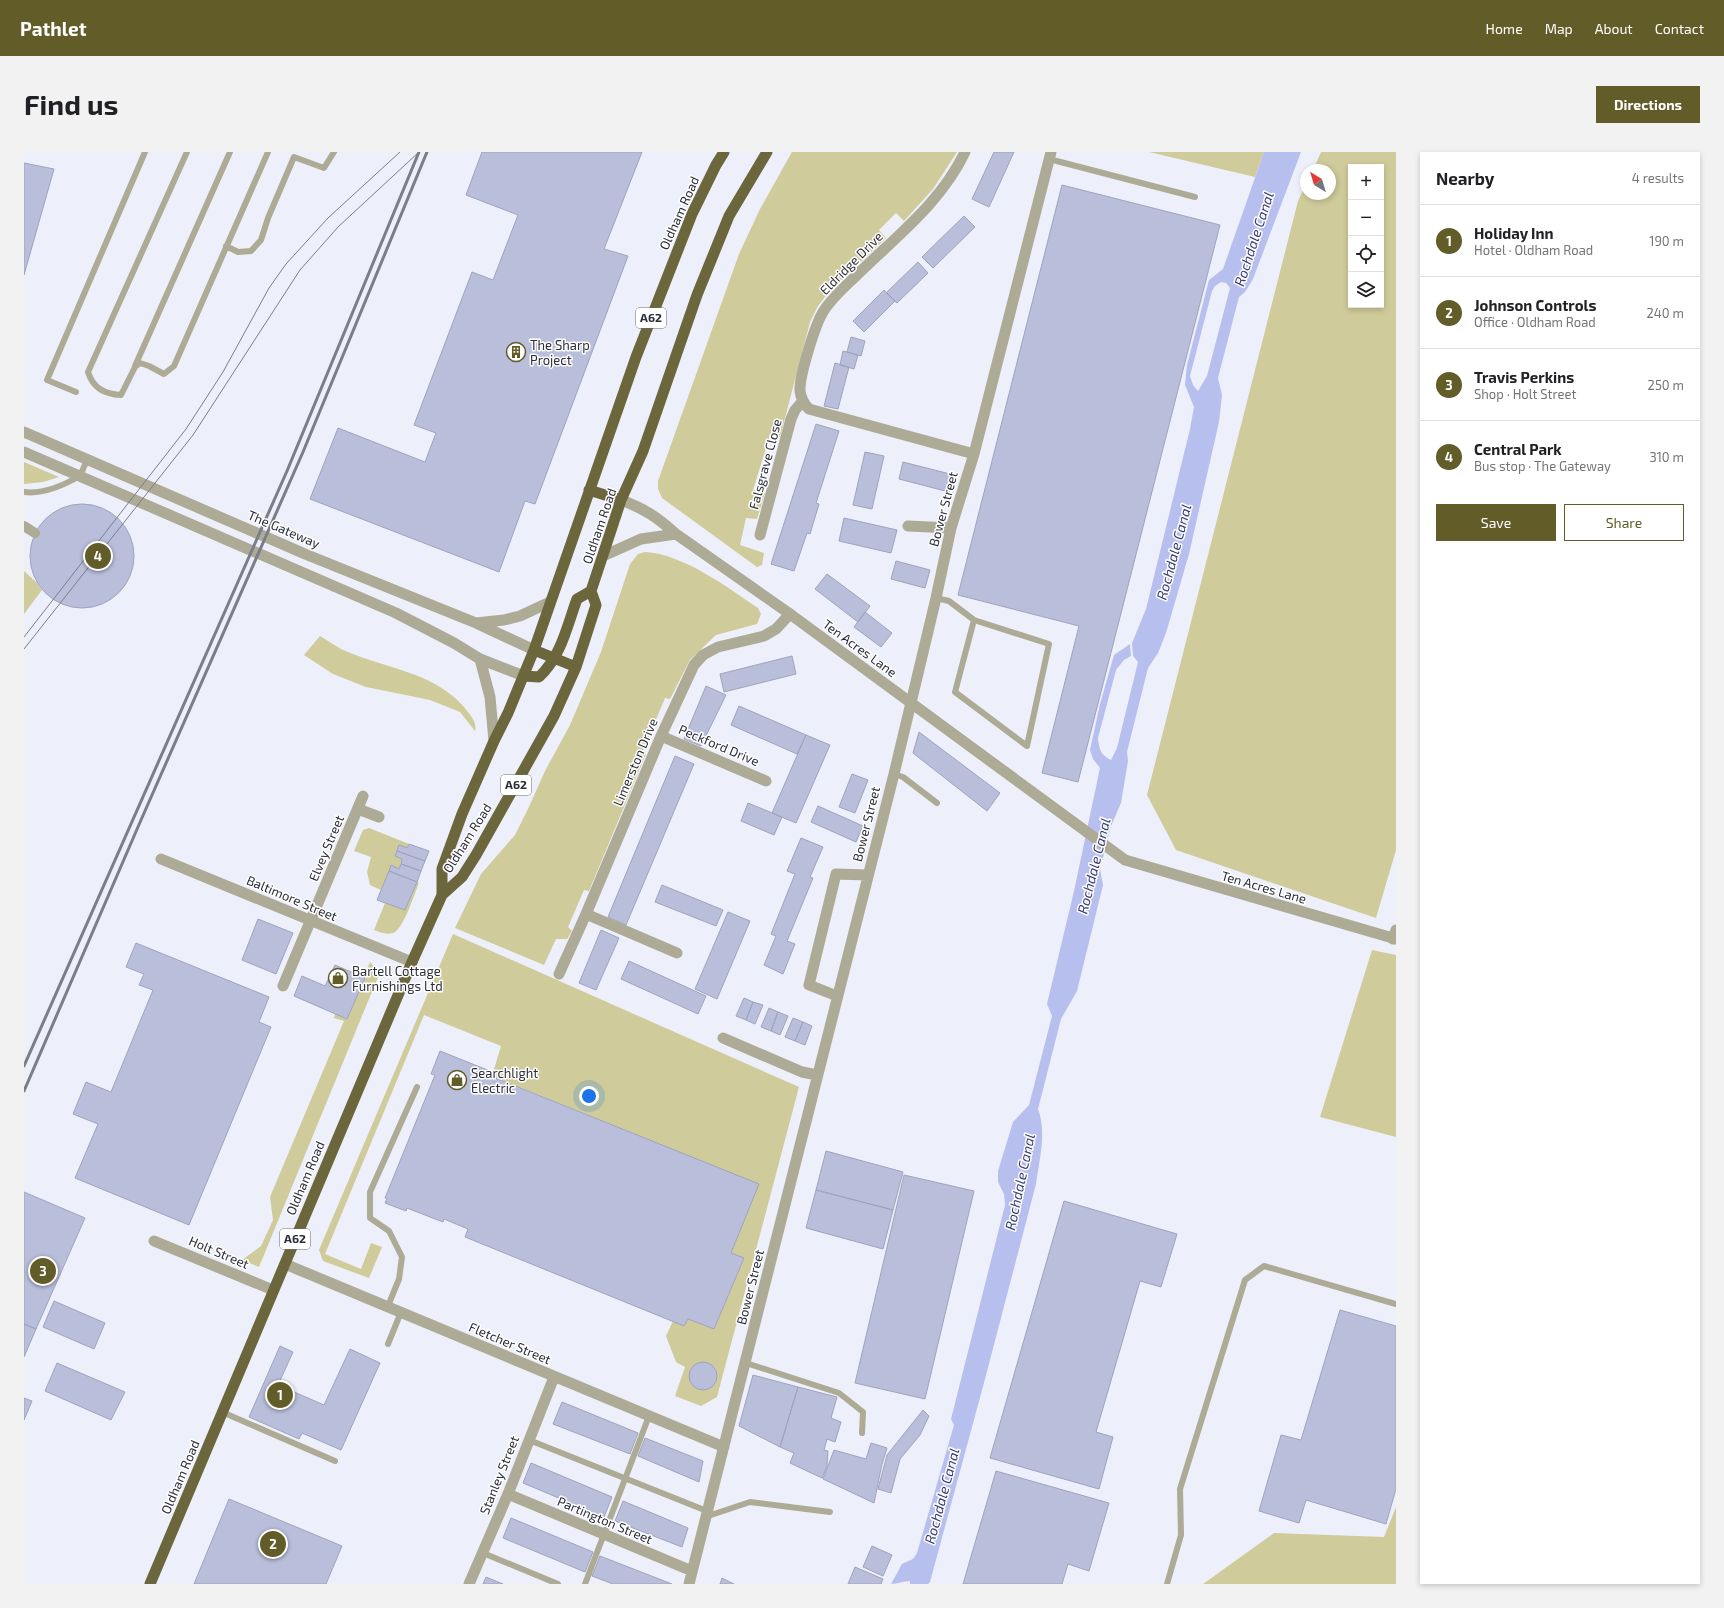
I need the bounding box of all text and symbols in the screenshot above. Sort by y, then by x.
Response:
text: Pathlet [20,17,86,40]
text: Home [1486,20,1523,37]
text: Map [1545,20,1573,37]
text: About [1595,20,1633,37]
text: Contact [1655,20,1704,37]
button: Directions [1596,86,1700,123]
text: Find us [24,87,118,121]
north arrow [1300,164,1336,200]
map controls [1348,164,1384,308]
button: + [1348,164,1384,200]
text: Nearby [1436,168,1494,188]
text: 4 results [1632,170,1684,186]
street label: Oldham Road [656,174,702,252]
water label: Rochdale Canal [1230,190,1277,288]
button: − [1348,200,1384,236]
text: Holiday Inn [1474,224,1554,242]
street label: Eldridge Drive [816,228,886,298]
text: 1 [1446,233,1452,249]
text: 190 m [1649,233,1684,249]
button: locate [1348,236,1384,272]
text: Hotel · Oldham Road [1474,242,1593,258]
button: layers [1348,272,1384,308]
text: Johnson Controls [1474,296,1596,314]
text: 2 [1445,305,1453,321]
text: 240 m [1647,305,1684,321]
road number: A62 [636,308,666,328]
text: Office · Oldham Road [1474,314,1596,330]
place label: The Sharp Project [530,337,590,368]
building icon: The Sharp Project [505,341,527,363]
text: Travis Perkins [1474,368,1574,386]
text: 3 [1445,377,1453,393]
text: 250 m [1648,377,1684,393]
text: Shop · Holt Street [1474,386,1576,402]
street label: Falsgrave Close [745,417,785,511]
text: Central Park [1474,440,1562,458]
text: 4 [1445,449,1453,465]
text: 310 m [1649,449,1684,465]
text: Bus stop · The Gateway [1474,458,1611,474]
street label: Bower Street [925,470,961,548]
street label: Oldham Road [579,486,619,566]
water label: Rochdale Canal [1153,502,1194,602]
button: Save [1436,504,1556,541]
button: Share [1564,504,1684,541]
street label: The Gateway [245,507,323,551]
pin: 4 [85,541,111,571]
street label: Ten Acres Lane [820,616,900,680]
street label: Limerston Drive [609,716,661,808]
street label: Peckford Drive [676,721,762,769]
road number: A62 [501,775,531,795]
street label: Bower Street [849,785,883,863]
street label: Oldham Road [439,800,495,876]
street label: Elvey Street [305,813,347,883]
water label: Rochdale Canal [1073,816,1114,916]
street label: Ten Acres Lane [1220,867,1308,907]
street label: Baltimore Street [244,872,340,924]
place label: Bartell Cottage Furnishings Ltd [352,963,443,994]
shop icon: Bartell Cottage Furnishings Ltd [327,967,349,989]
place label: Searchlight Electric [471,1065,538,1096]
shop icon: Searchlight Electric [446,1069,468,1091]
your location [579,1086,599,1106]
water label: Rochdale Canal [1001,1132,1038,1232]
street label: Oldham Road [282,1139,328,1217]
road number: A62 [280,1229,310,1249]
street label: Holt Street [186,1232,252,1272]
street label: Bower Street [733,1248,767,1326]
pin: 3 [30,1256,56,1286]
street label: Fletcher Street [467,1319,554,1368]
pin: 1 [267,1380,293,1410]
street label: Stanley Street [476,1433,522,1517]
street label: Oldham Road [157,1438,203,1516]
water label: Rochdale Canal [921,1446,962,1546]
street label: Partington Street [555,1493,655,1547]
pin: 2 [260,1529,286,1559]

